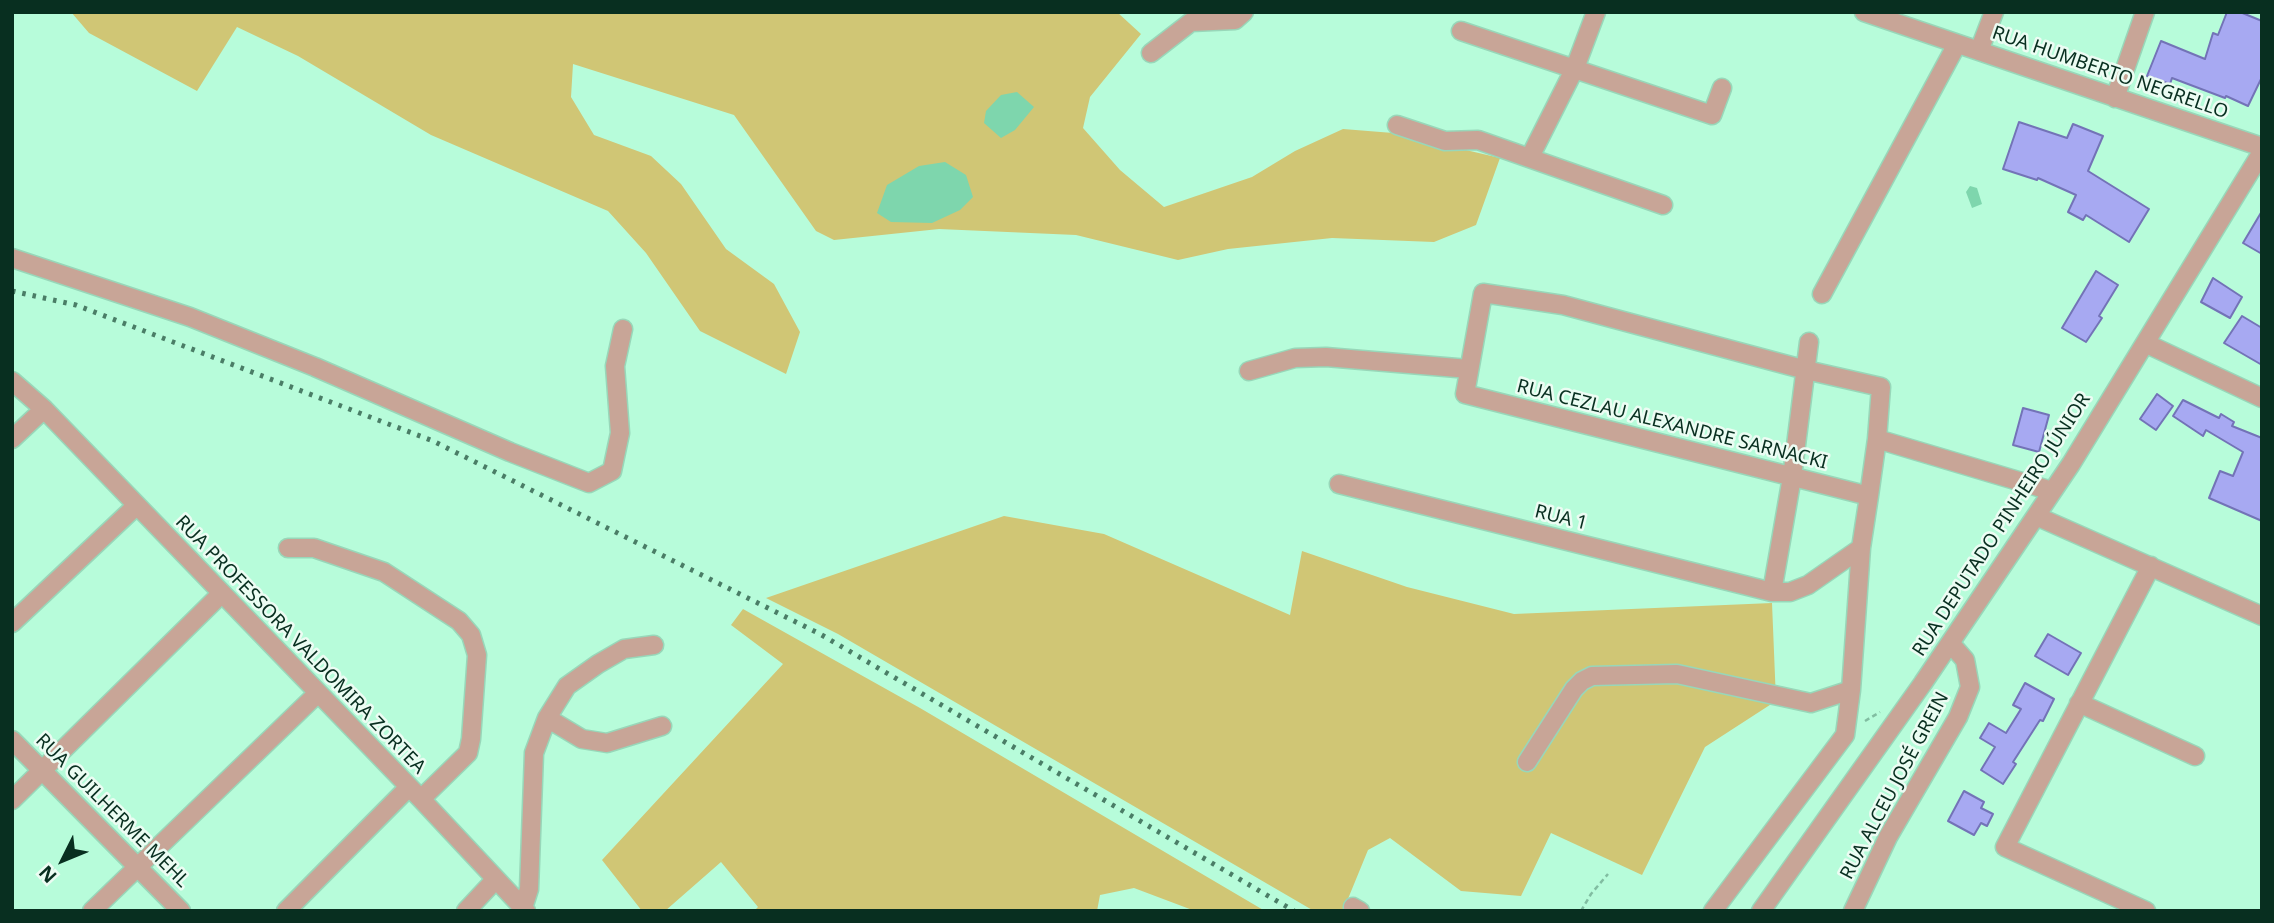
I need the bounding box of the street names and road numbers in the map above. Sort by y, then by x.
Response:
street label: RUA HUMBERTO NEGRELLO [1989,22,2231,124]
street label: RUA CEZLAU ALEXANDRE SARNACKI [1514,375,1830,475]
street label: RUA DEPUTADO PINHEIRO JÚNIOR [1908,389,2096,661]
street label: RUA 1 [1532,500,1590,536]
street label: RUA PROFESSORA VALDOMIRA ZORTEA [170,511,430,779]
street label: RUA ALCEU JOSÉ GREIN [1836,688,1954,884]
street label: RUA GUILHERME MEHL [30,729,194,893]

